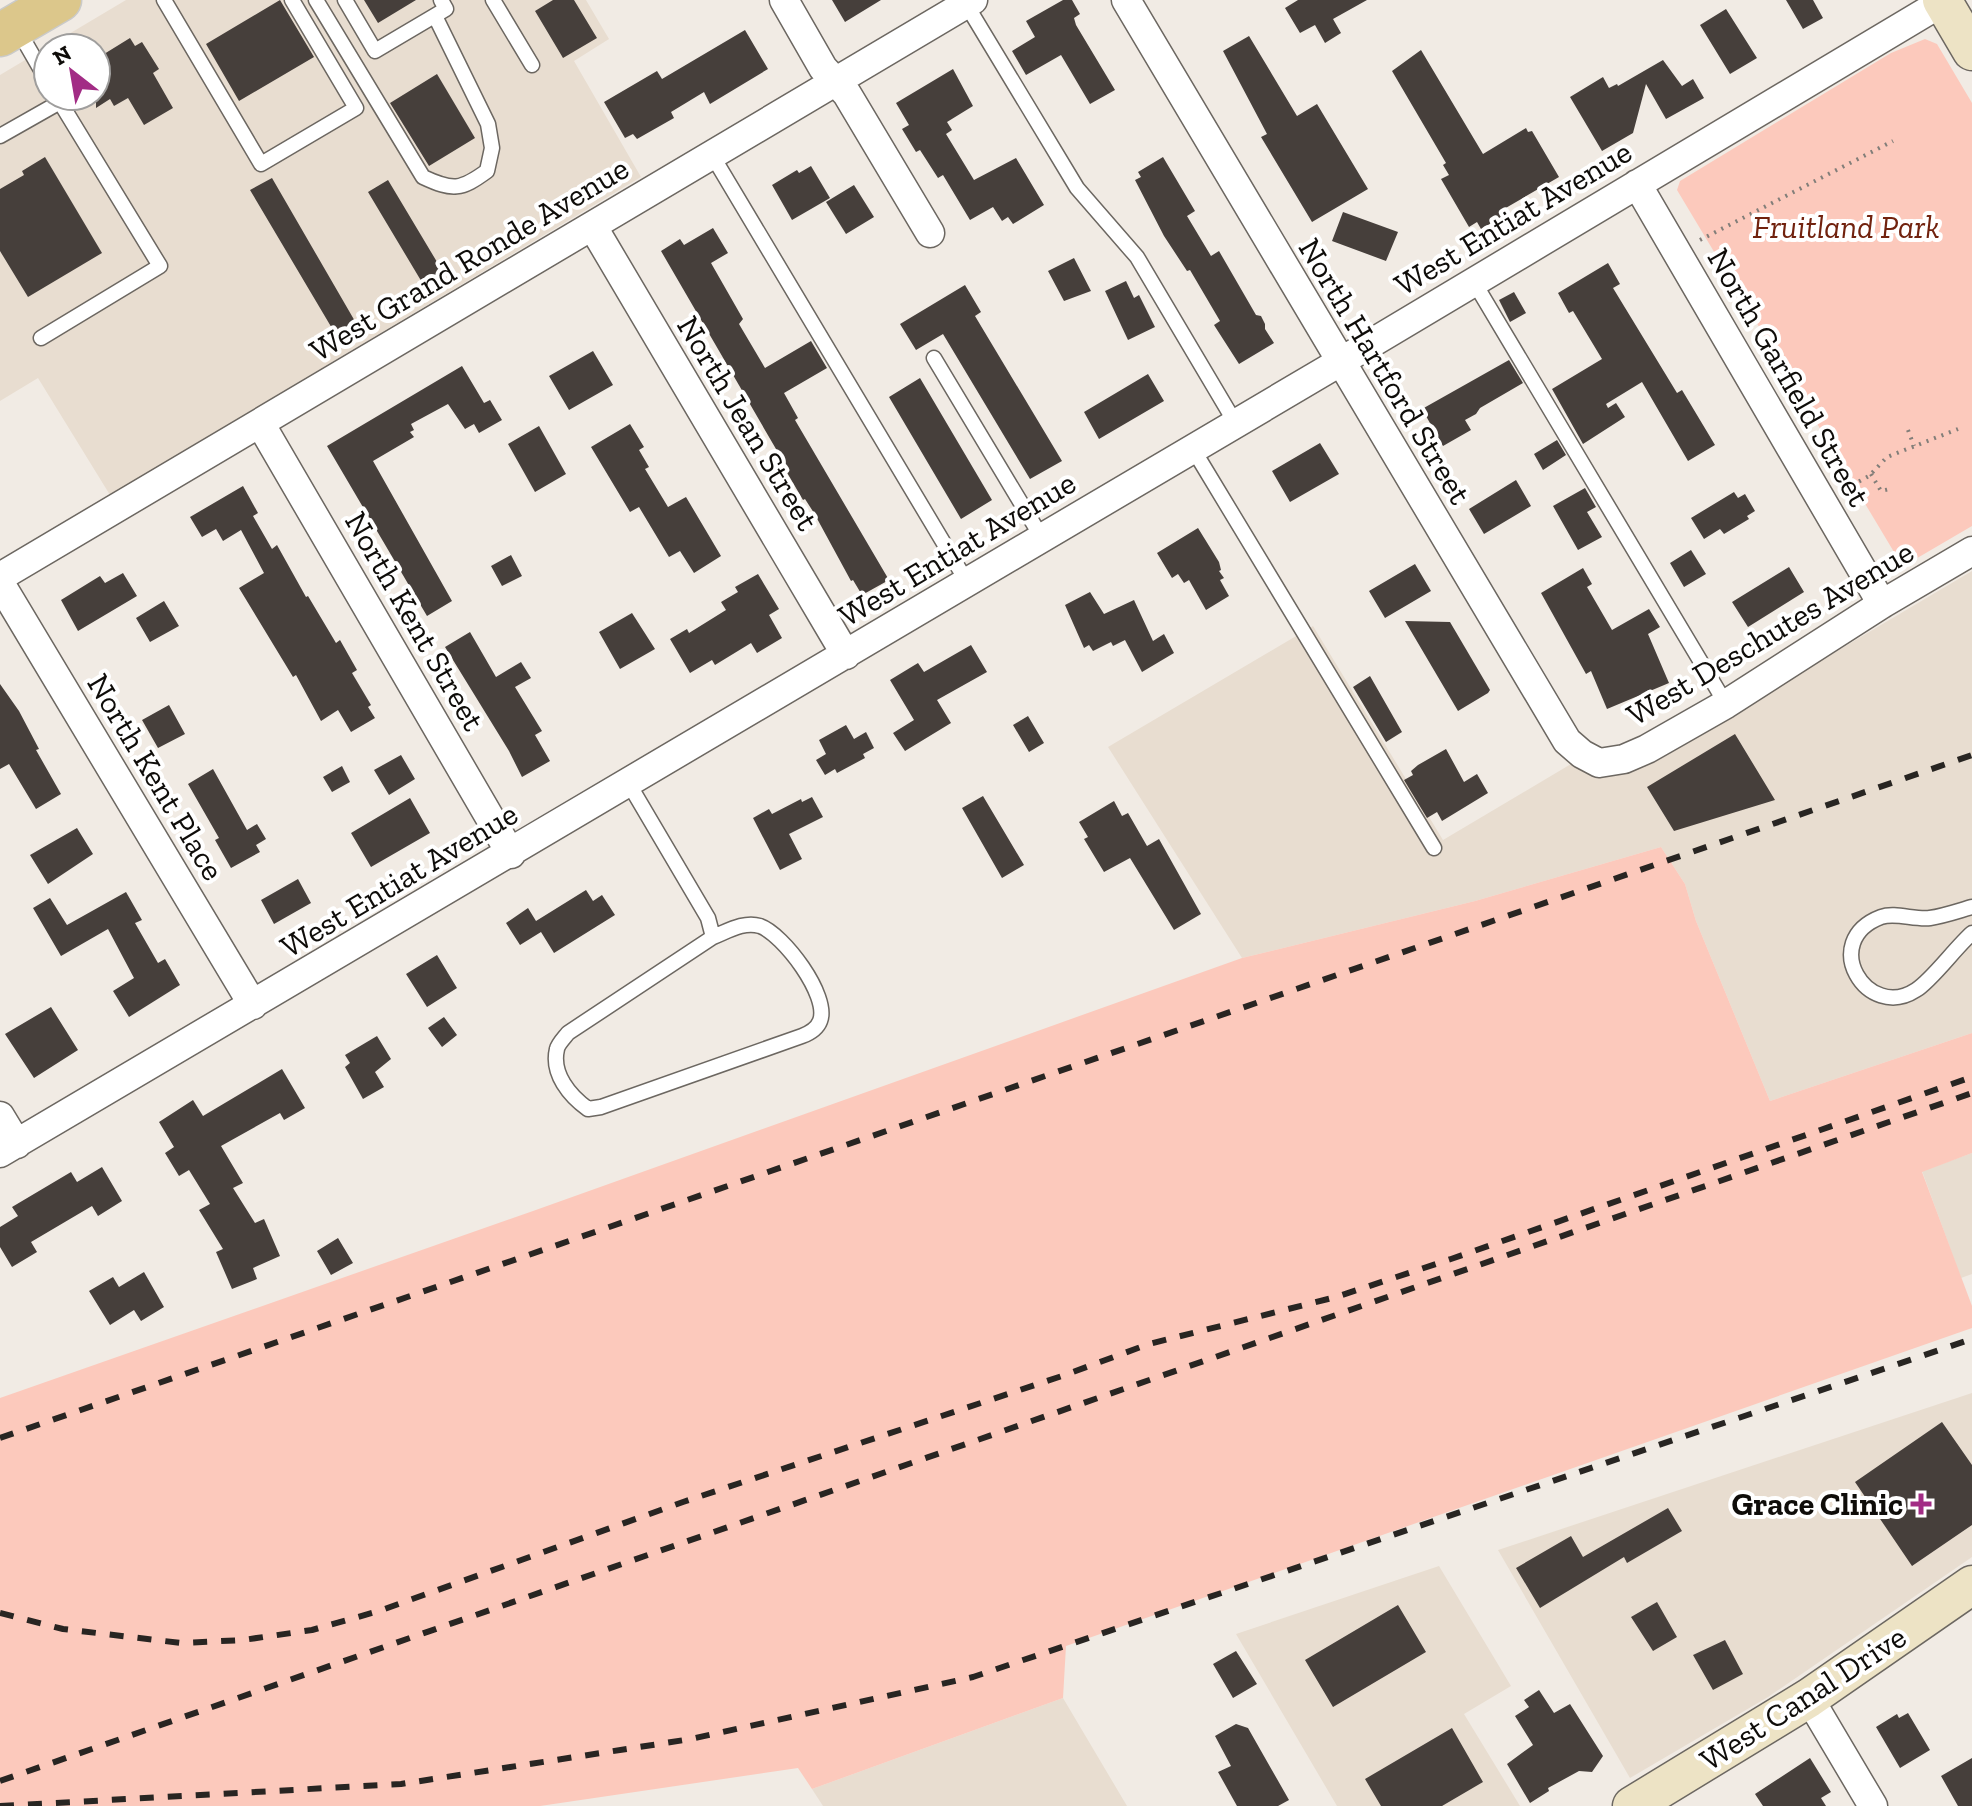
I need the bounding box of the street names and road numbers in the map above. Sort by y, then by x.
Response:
street label: West Entiat Avenue [1388,132,1638,304]
street label: West Grand Ronde Avenue [303,149,635,369]
street label: North Hartford Street [1291,231,1479,511]
street label: North Garfield Street [1700,241,1878,513]
street label: North Jean Street [669,309,827,537]
street label: West Entiat Avenue [832,463,1082,635]
street label: North Kent Street [337,505,493,737]
street label: West Deschutes Avenue [1620,532,1920,734]
street label: North Kent Place [79,667,233,887]
street label: West Entiat Avenue [274,794,524,966]
street label: West Canal Drive [1693,1617,1913,1779]

